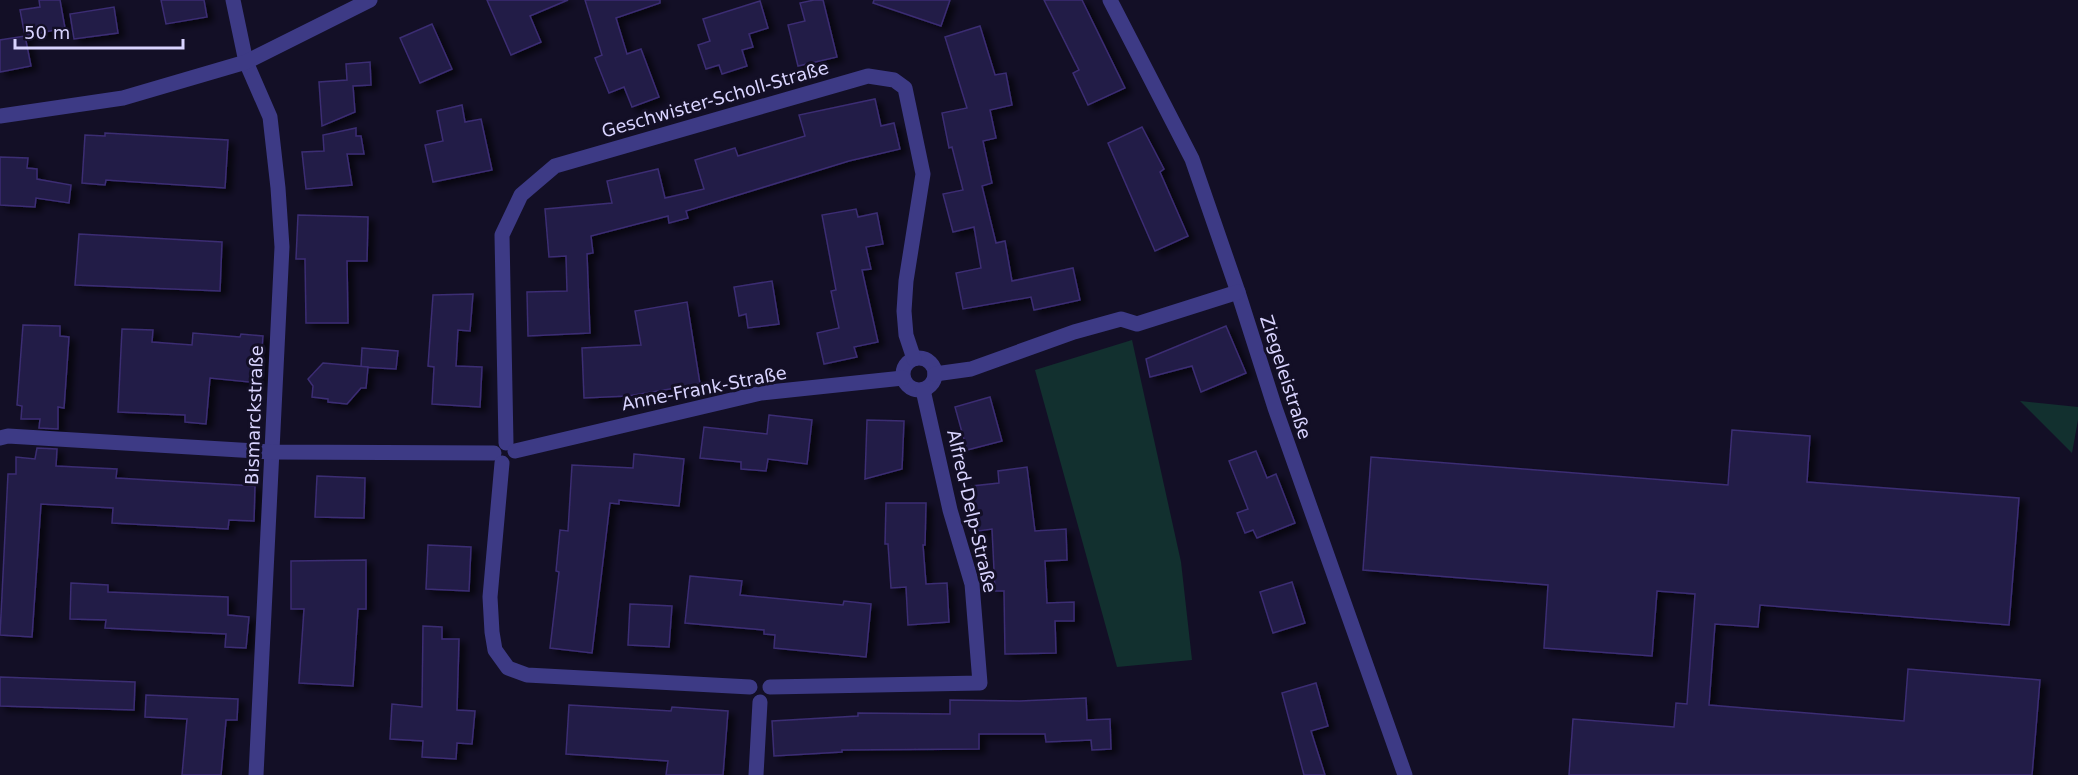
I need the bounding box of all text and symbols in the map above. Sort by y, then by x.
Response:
scale bar [15,12,183,50]
text: 50 m [24,22,70,43]
street label: Geschwister-Scholl-Straße [599,56,831,142]
street label: Ziegeleistraße [1256,312,1316,442]
street label: Bismarckstraße [241,345,267,485]
street label: Anne-Frank-Straße [620,362,788,414]
street label: Alfred-Delp-Straße [943,427,1001,595]

